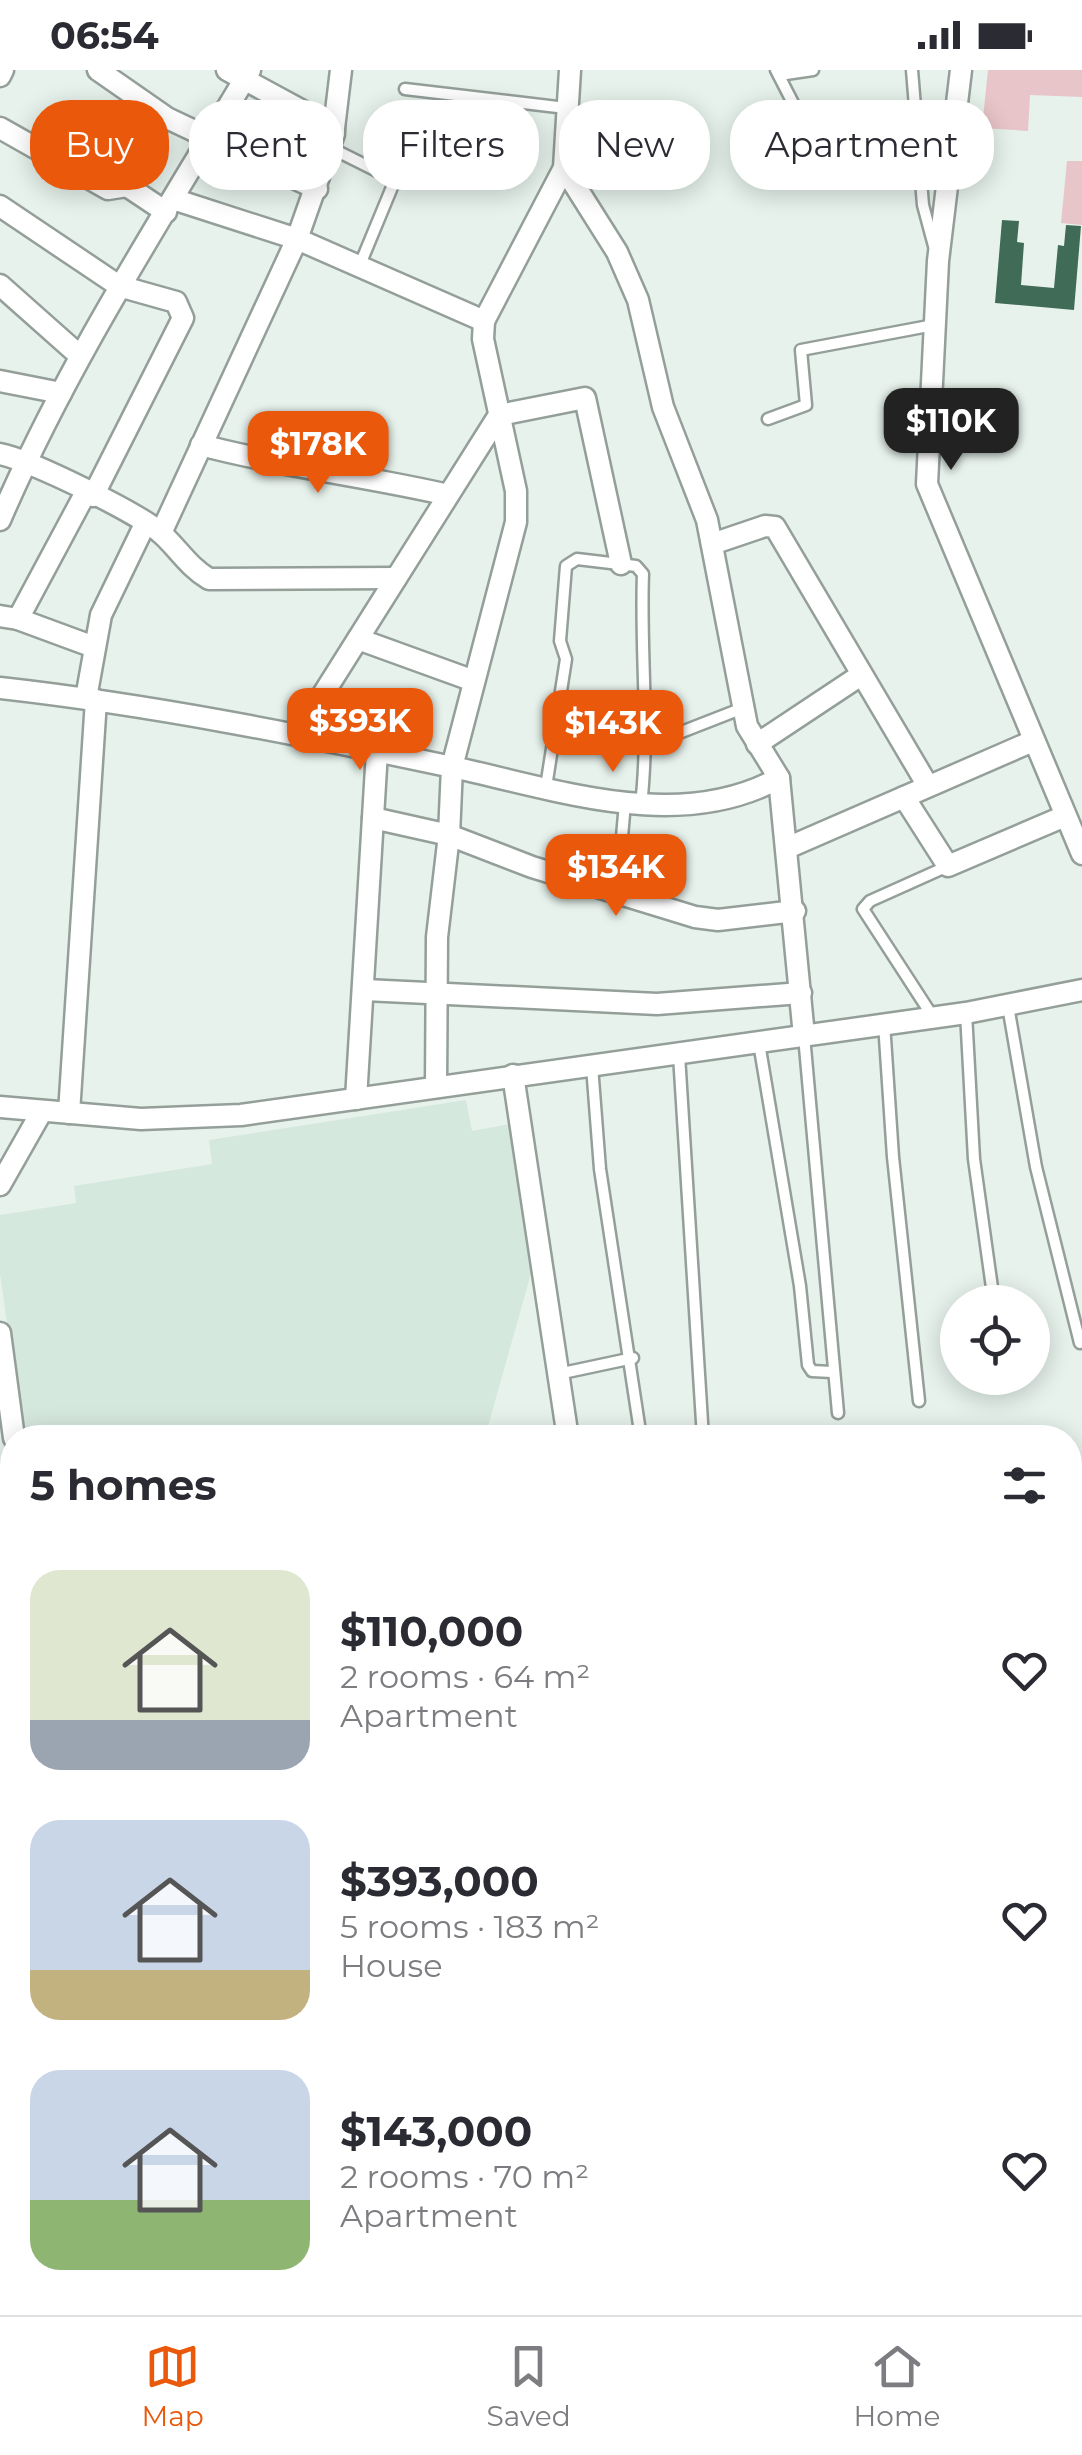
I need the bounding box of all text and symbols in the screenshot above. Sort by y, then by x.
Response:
text: 06:54 [50,12,159,59]
chip: Buy [30,100,169,190]
chip: Rent [189,100,343,190]
chip: Filters [363,100,539,190]
chip: New [559,100,710,190]
chip: Apartment [730,100,994,190]
pin: $110K [881,388,1021,473]
text: $110K [906,401,996,440]
pin: $178K [248,411,388,496]
text: $178K [270,424,366,463]
pin: $393K [290,688,430,773]
pin: $143K [543,690,683,775]
text: $393K [309,701,411,740]
text: $143K [564,703,662,742]
pin: $134K [546,834,686,919]
text: $134K [567,847,665,886]
map controls [940,1285,1050,1395]
button: locate [940,1285,1050,1395]
icon: filters [997,1458,1052,1513]
text: 5 homes [30,1459,217,1511]
text: $110,000 [340,1605,523,1657]
icon: home [110,1610,230,1730]
icon: heart [997,1643,1052,1698]
text: 2 rooms · 64 m² [340,1657,590,1696]
text: Apartment [340,1696,518,1735]
text: $393,000 [340,1855,539,1907]
icon: home [110,1860,230,1980]
icon: heart [997,1893,1052,1948]
text: 5 rooms · 183 m² [340,1907,600,1946]
text: House [340,1946,443,1985]
text: $143,000 [340,2105,532,2157]
icon: home [110,2110,230,2230]
icon: heart [997,2143,1052,2198]
text: 2 rooms · 70 m² [340,2157,589,2196]
text: Apartment [340,2196,518,2235]
tab: Map [141,2339,204,2433]
tab: Saved [487,2339,571,2433]
tab: Home [854,2339,941,2433]

